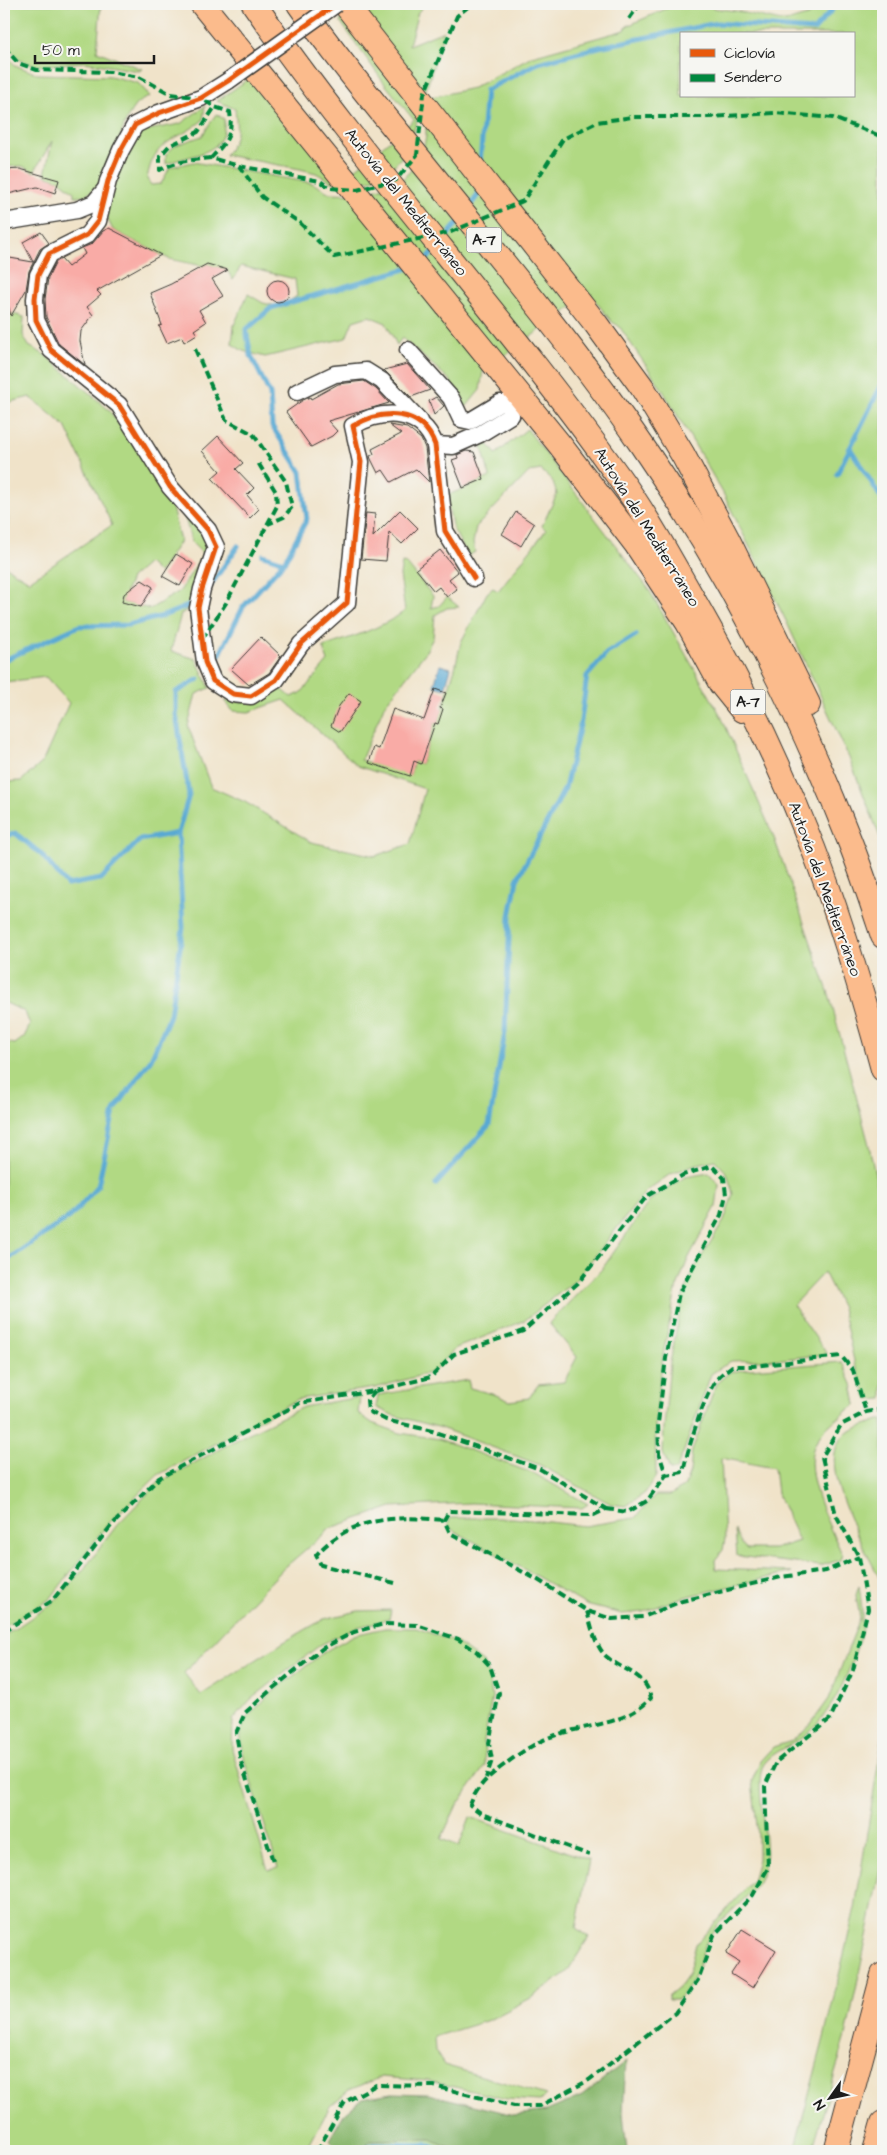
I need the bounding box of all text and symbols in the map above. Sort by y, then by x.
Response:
scale bar [35,32,154,64]
legend [680,32,854,98]
text: 50 m [42,40,80,61]
text: Ciclovía [724,43,775,64]
text: Sendero [724,67,782,88]
street label: Autovía del Mediterráneo [340,124,472,280]
road number: A-7 [466,228,502,252]
street label: Autovía del Mediterráneo [589,443,705,611]
road number: A-7 [730,690,766,714]
street label: Autovía del Mediterráneo [783,799,867,979]
north arrow [804,2072,854,2122]
text: N [809,2095,831,2114]

